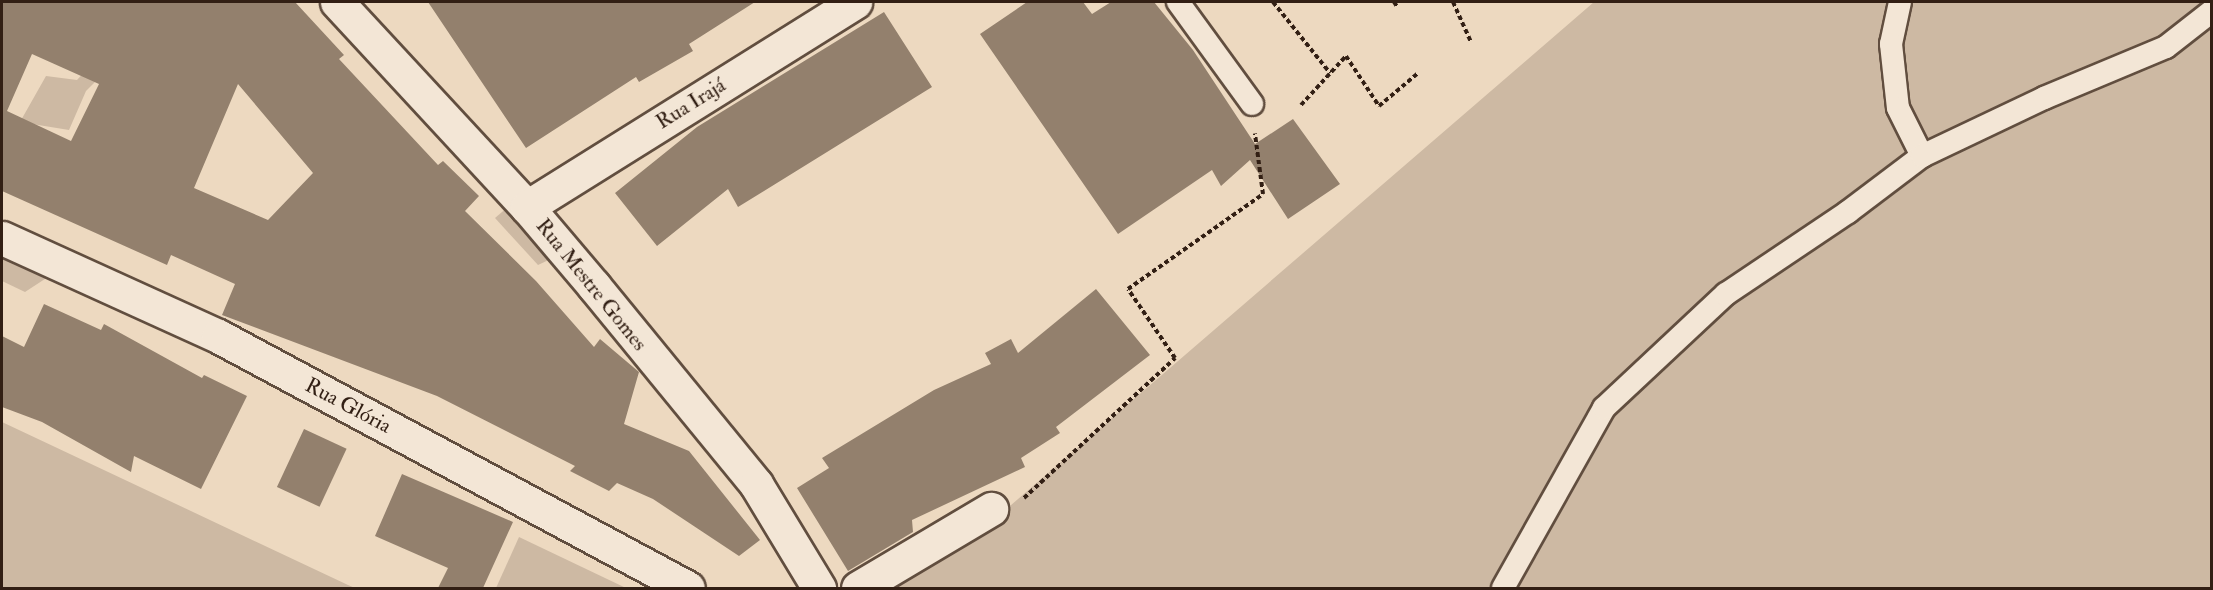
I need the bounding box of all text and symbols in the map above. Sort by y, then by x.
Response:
street label: Rua Irajá [652,73,730,135]
street label: Rua Mestre Gomes [530,214,652,356]
street label: Rua Glória [301,373,395,439]

